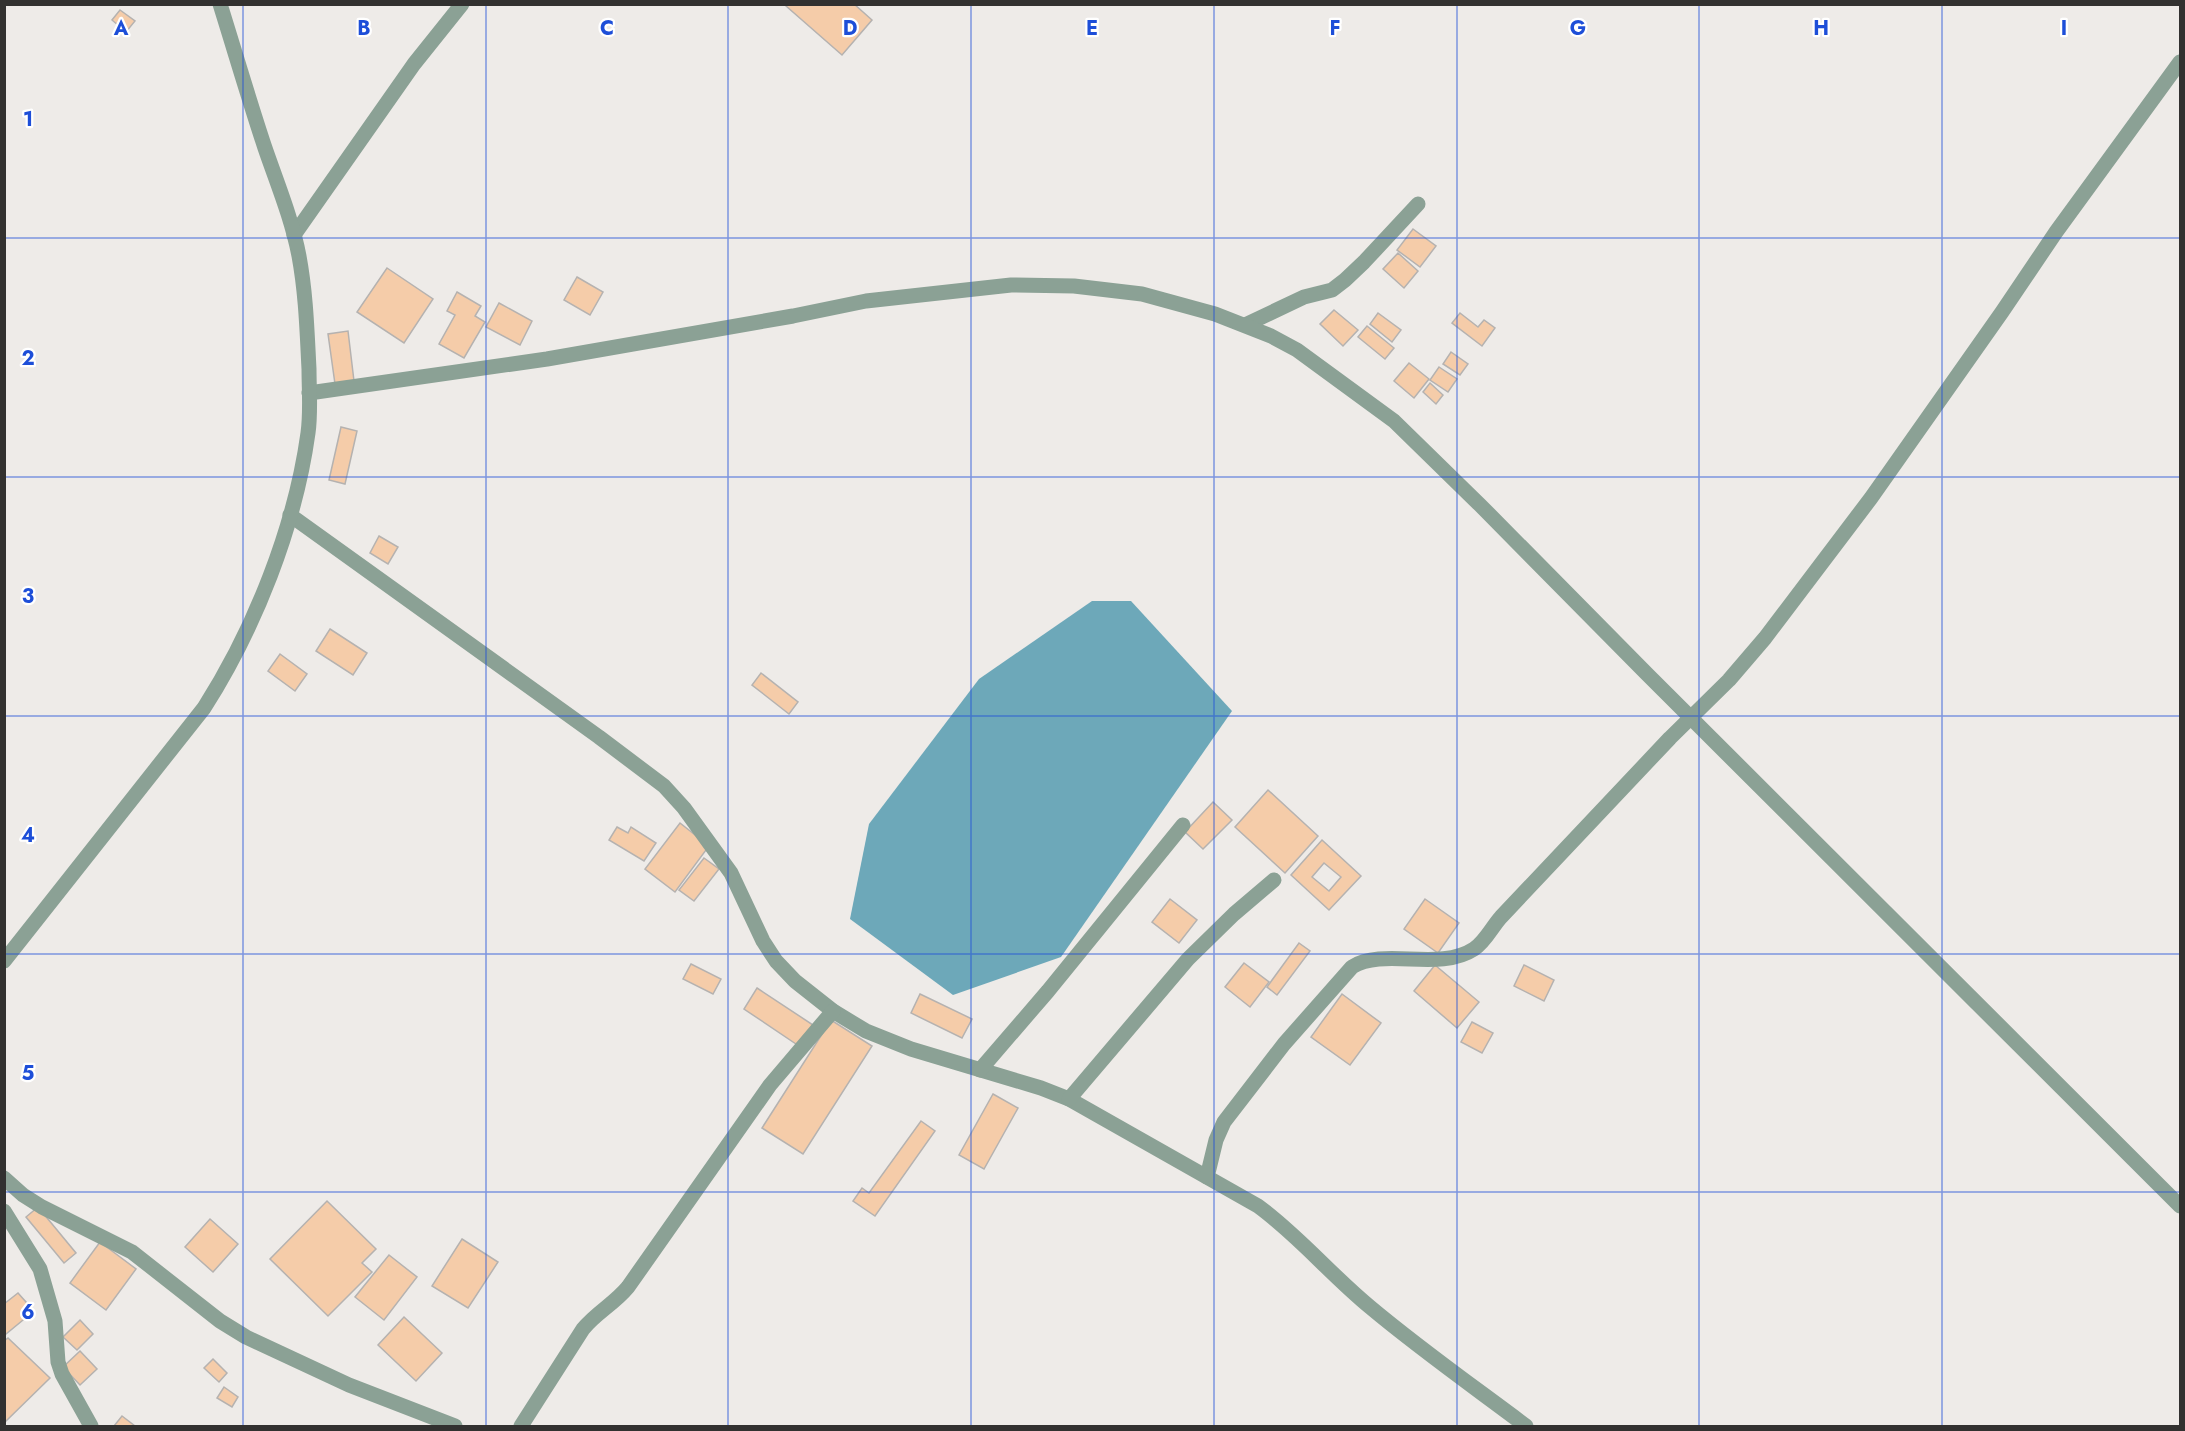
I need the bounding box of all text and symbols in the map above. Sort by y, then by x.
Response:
text: A [113,14,129,43]
text: B [357,14,371,43]
text: C [600,14,614,43]
text: D [843,14,857,43]
text: E [1086,14,1098,43]
text: F [1329,14,1341,43]
text: G [1570,14,1586,43]
text: H [1813,14,1829,43]
text: I [2061,14,2067,43]
text: 1 [23,105,33,134]
text: 2 [21,344,35,373]
text: 3 [22,582,34,611]
text: 4 [21,821,35,850]
text: 5 [22,1059,35,1088]
text: 6 [21,1298,35,1327]

